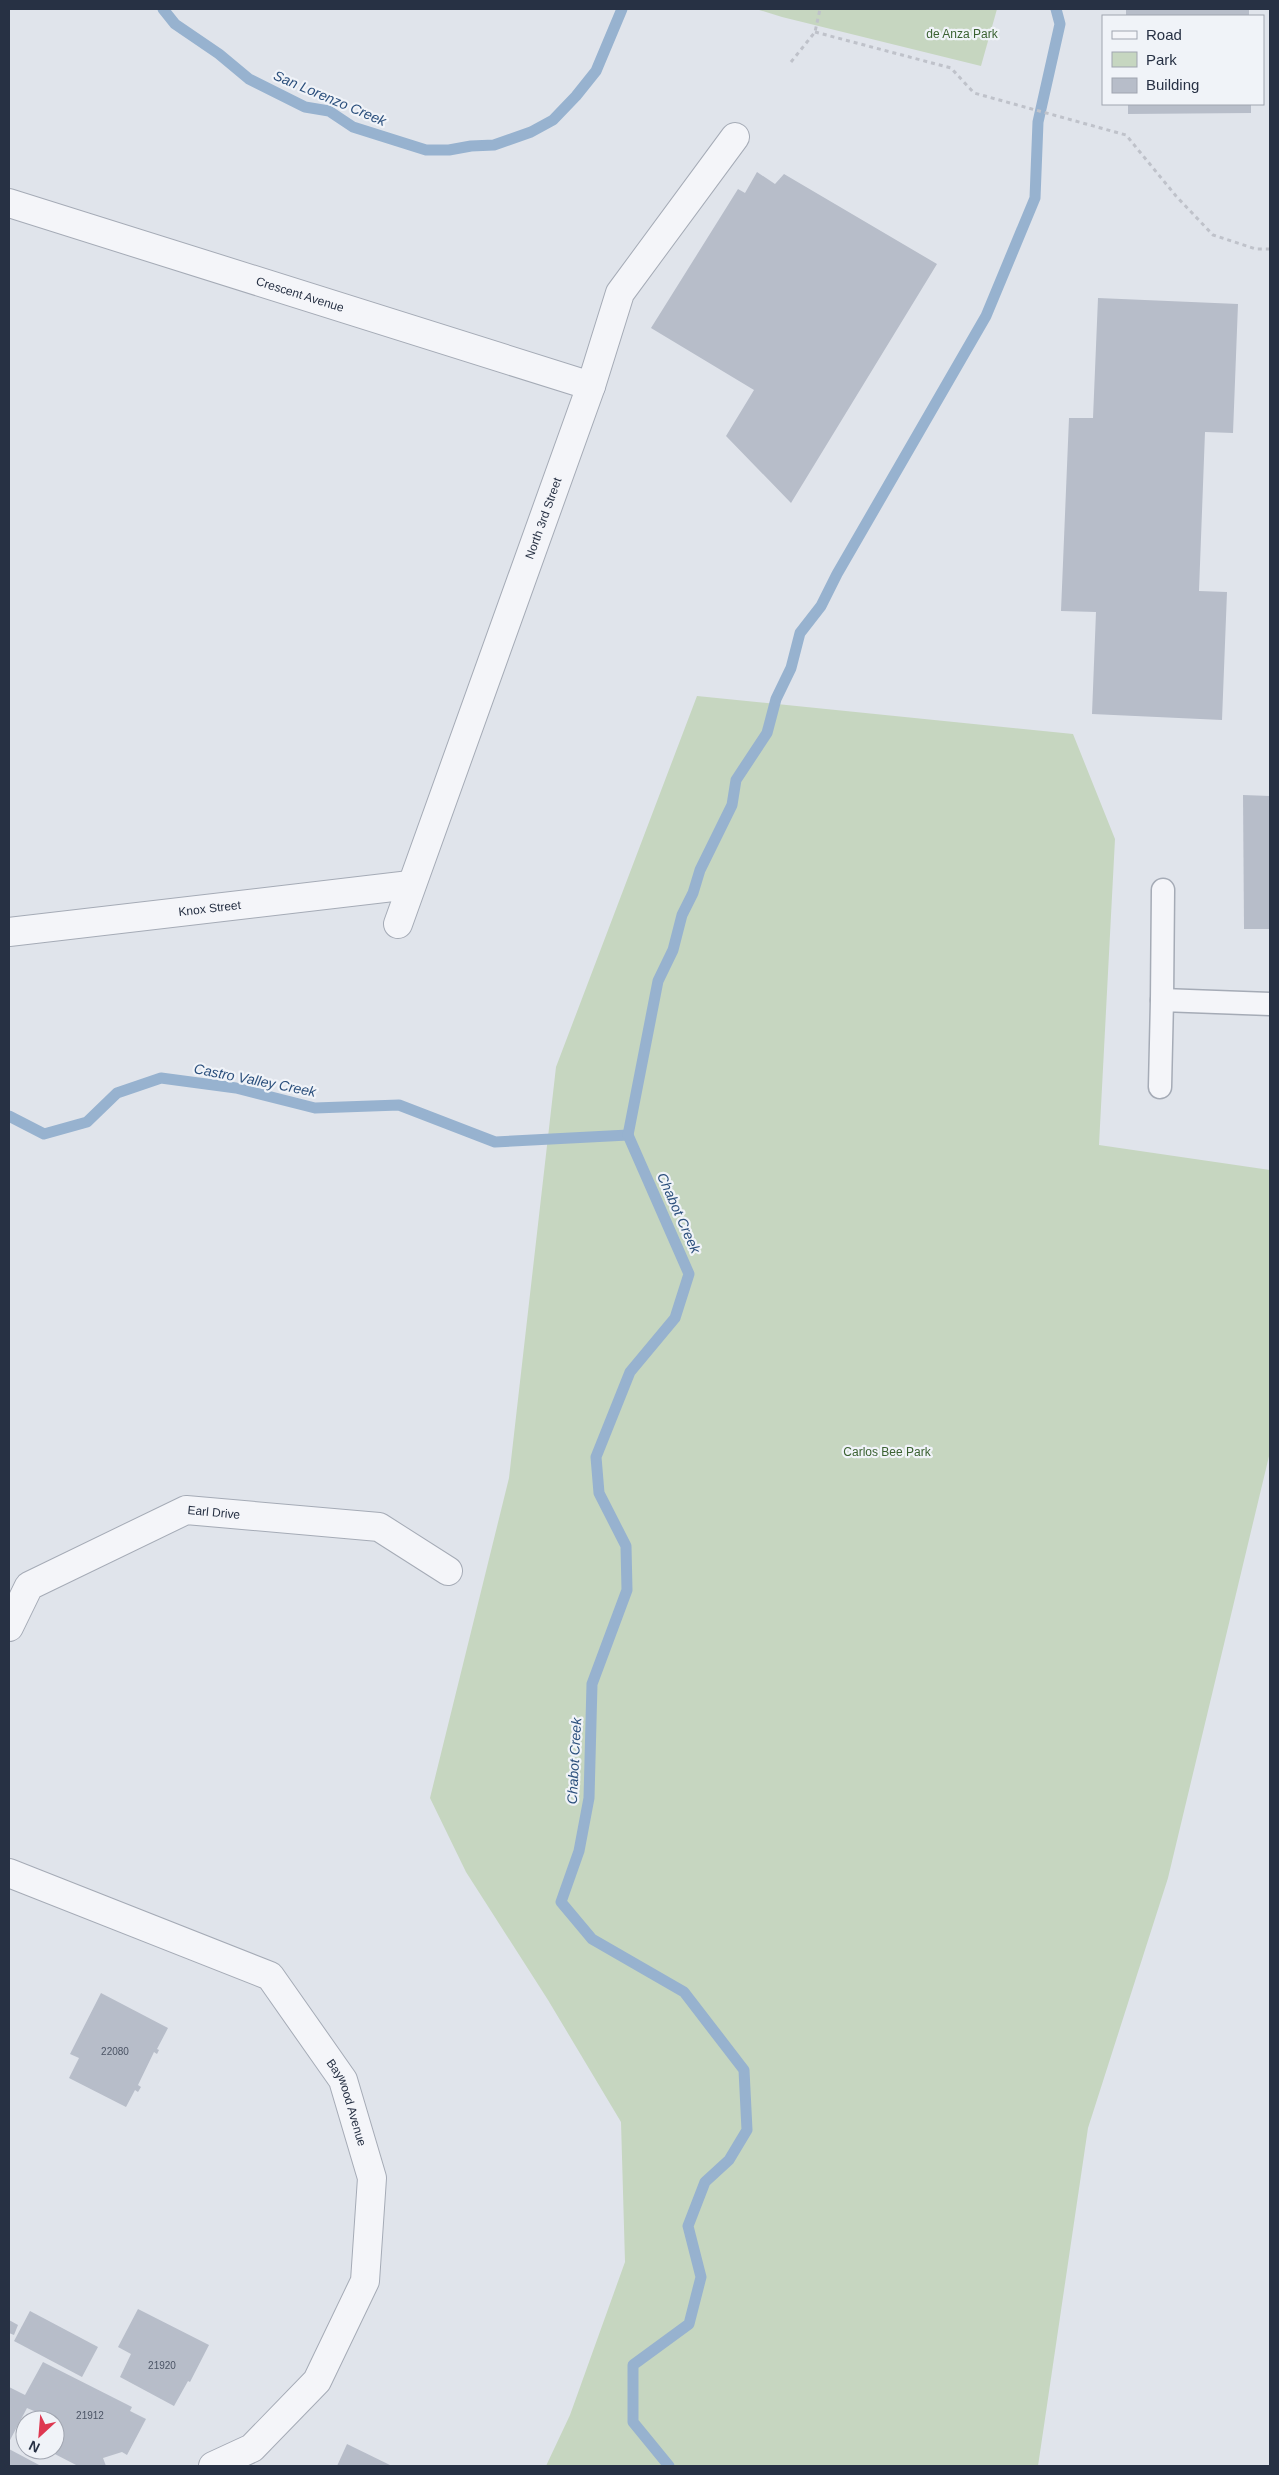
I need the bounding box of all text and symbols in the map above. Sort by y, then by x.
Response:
legend [1102,15,1264,105]
text: Road [1146,26,1182,43]
park label: de Anza Park [926,27,999,41]
text: Park [1146,51,1177,68]
water label: San Lorenzo Creek [271,67,390,129]
text: Building [1146,76,1199,93]
street label: Crescent Avenue [254,274,346,315]
street label: North 3rd Street [523,475,565,561]
street label: Knox Street [178,898,242,919]
water label: Castro Valley Creek [193,1060,318,1100]
water label: Chabot Creek [654,1170,704,1257]
park label: Carlos Bee Park [843,1445,932,1459]
street label: Earl Drive [187,1503,241,1522]
water label: Chabot Creek [564,1716,584,1805]
house number: 22080 [101,2046,129,2057]
street label: Baywood Avenue [323,2056,369,2148]
house number: 21920 [148,2360,176,2371]
north arrow [15,2410,65,2460]
house number: 21912 [76,2410,104,2421]
text: N [26,2437,42,2456]

